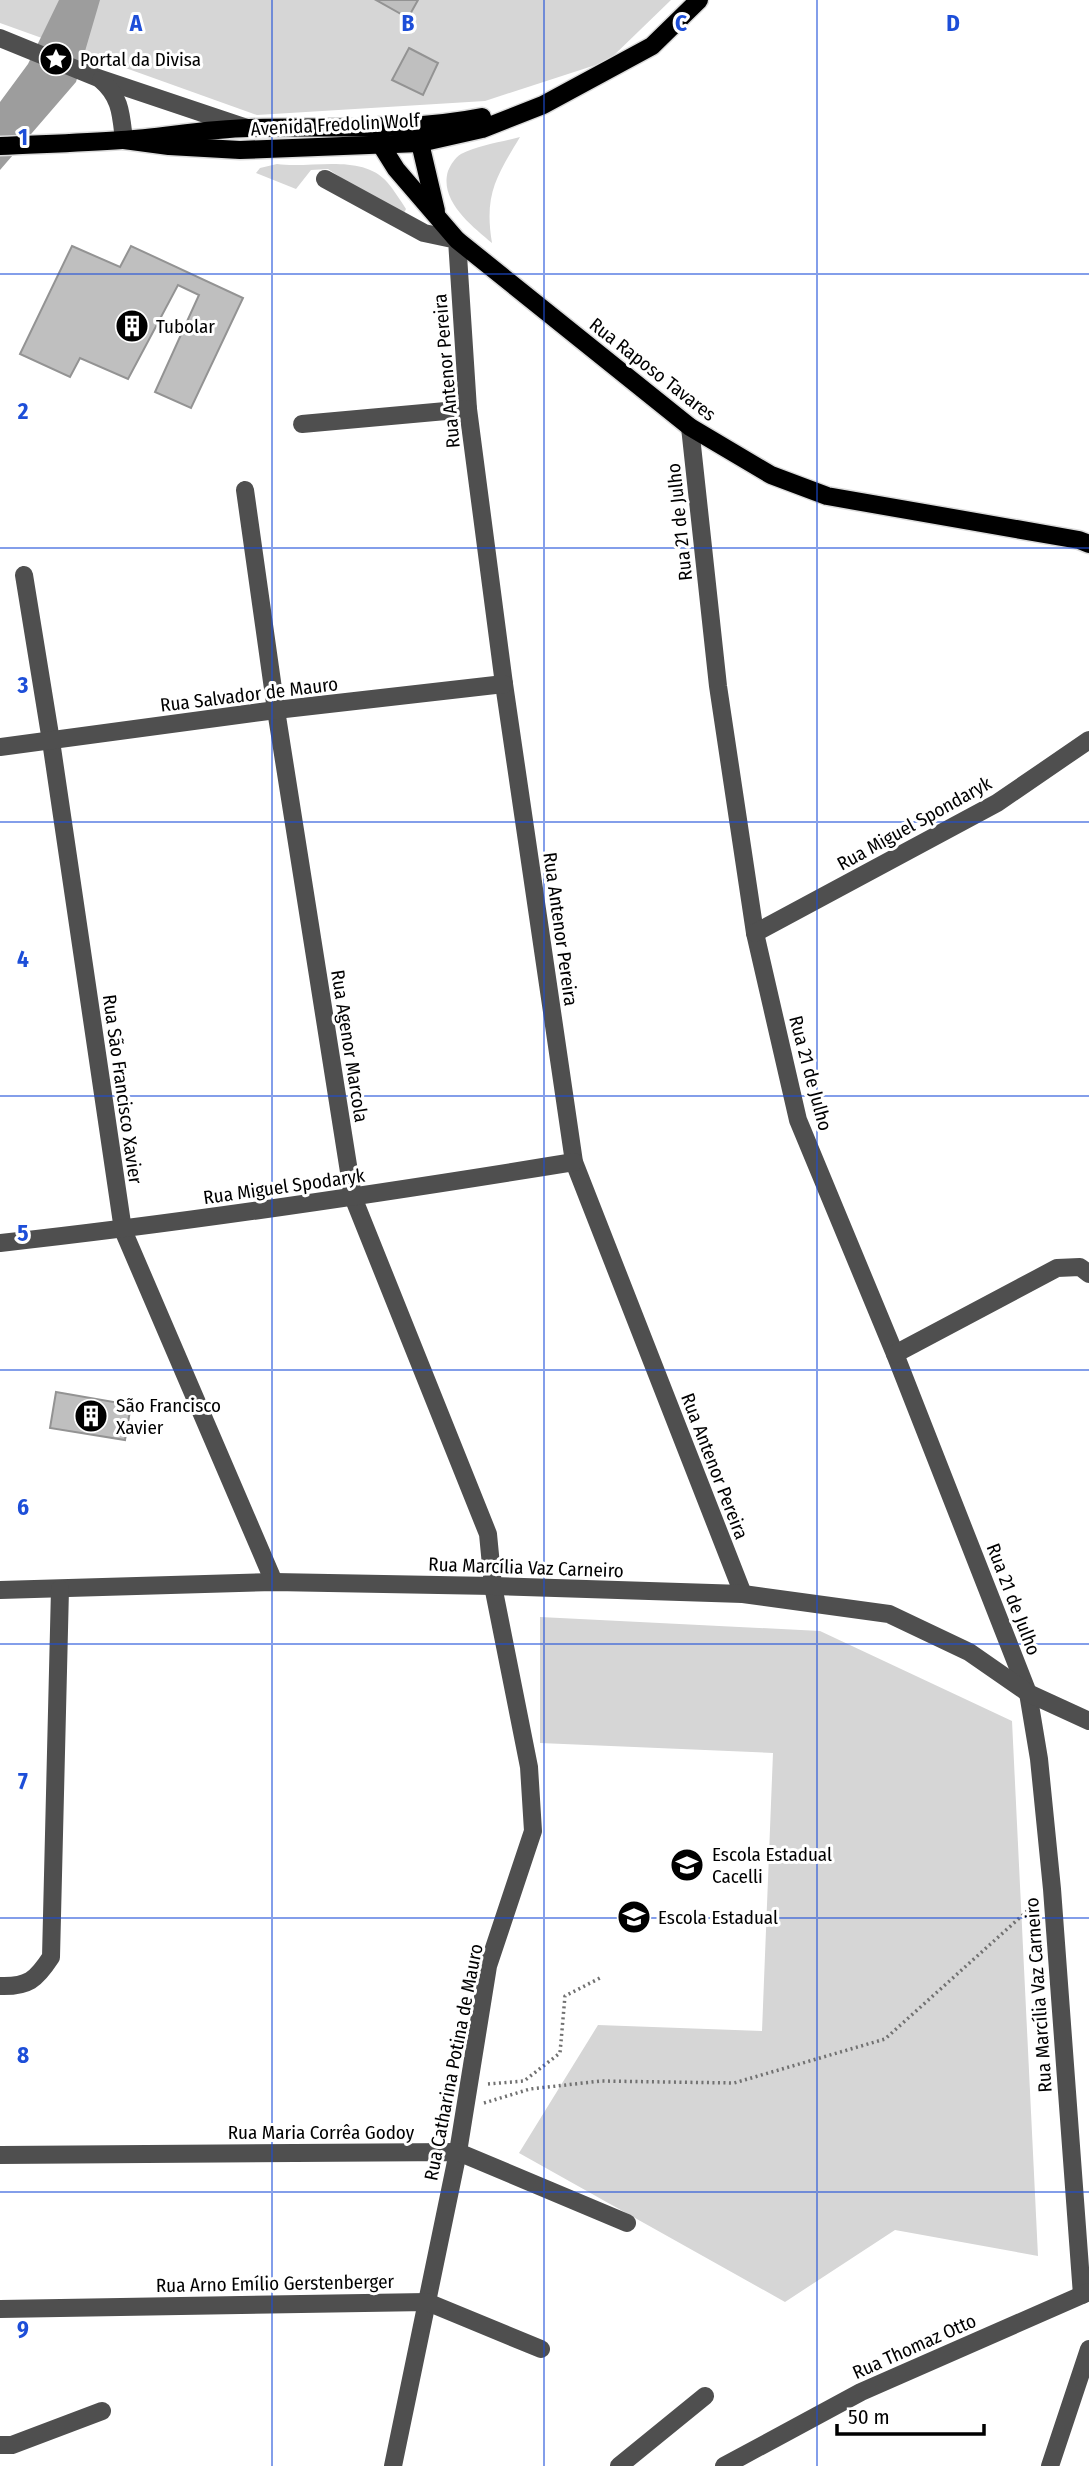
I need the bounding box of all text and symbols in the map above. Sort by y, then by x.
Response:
text: A [129,9,143,37]
text: B [402,9,415,37]
text: C [675,9,687,37]
text: D [946,9,960,37]
place icon: Portal da Divisa [37,40,75,78]
place label: Portal da Divisa [80,48,201,71]
street label: Avenida Fredolin Wolf [250,109,421,140]
text: 1 [18,123,28,151]
street label: Rua Antenor Pereira [428,293,465,449]
building icon: Tubolar [113,307,151,345]
street label: Rua Raposo Tavares [585,313,721,426]
place label: Tubolar [156,315,215,338]
text: 2 [17,397,29,425]
street label: Rua 21 de Julho [662,462,697,582]
text: 3 [17,671,29,699]
street label: Rua Salvador de Mauro [159,672,339,717]
street label: Rua Miguel Spondaryk [833,771,996,875]
street label: Rua Antenor Pereira [538,851,583,1007]
text: 4 [17,945,29,973]
street label: Rua Agenor Marcola [326,968,373,1124]
street label: Rua São Francisco Xavier [98,993,147,1186]
street label: Rua 21 de Julho [784,1013,837,1133]
street label: Rua Miguel Spodaryk [202,1164,366,1209]
text: 5 [17,1219,29,1247]
street label: Rua Antenor Pereira [676,1390,753,1543]
place label: São Francisco Xavier [116,1394,221,1439]
building icon: São Francisco Xavier [72,1397,110,1435]
text: 6 [17,1493,29,1521]
street label: Rua 21 de Julho [982,1540,1045,1658]
street label: Rua Marcília Vaz Carneiro [428,1553,624,1582]
text: 7 [18,1767,28,1795]
place label: Escola Estadual Cacelli [712,1843,832,1888]
school or university icon: Escola Estadual Cacelli [668,1846,706,1884]
street label: Rua Marcília Vaz Carneiro [1020,1897,1057,2093]
school or university icon: Escola Estadual [615,1898,653,1936]
place label: Escola Estadual [658,1906,778,1929]
street label: Rua Catharina Potina de Mauro [419,1942,488,2182]
text: 8 [17,2041,29,2069]
street label: Rua Maria Corrêa Godoy [228,2121,415,2144]
street label: Rua Arno Emílio Gerstenberger [156,2270,395,2297]
street label: Rua Thomaz Otto [849,2309,980,2384]
text: 9 [17,2315,29,2343]
scale bar [837,2392,984,2436]
text: 50 m [848,2404,890,2430]

